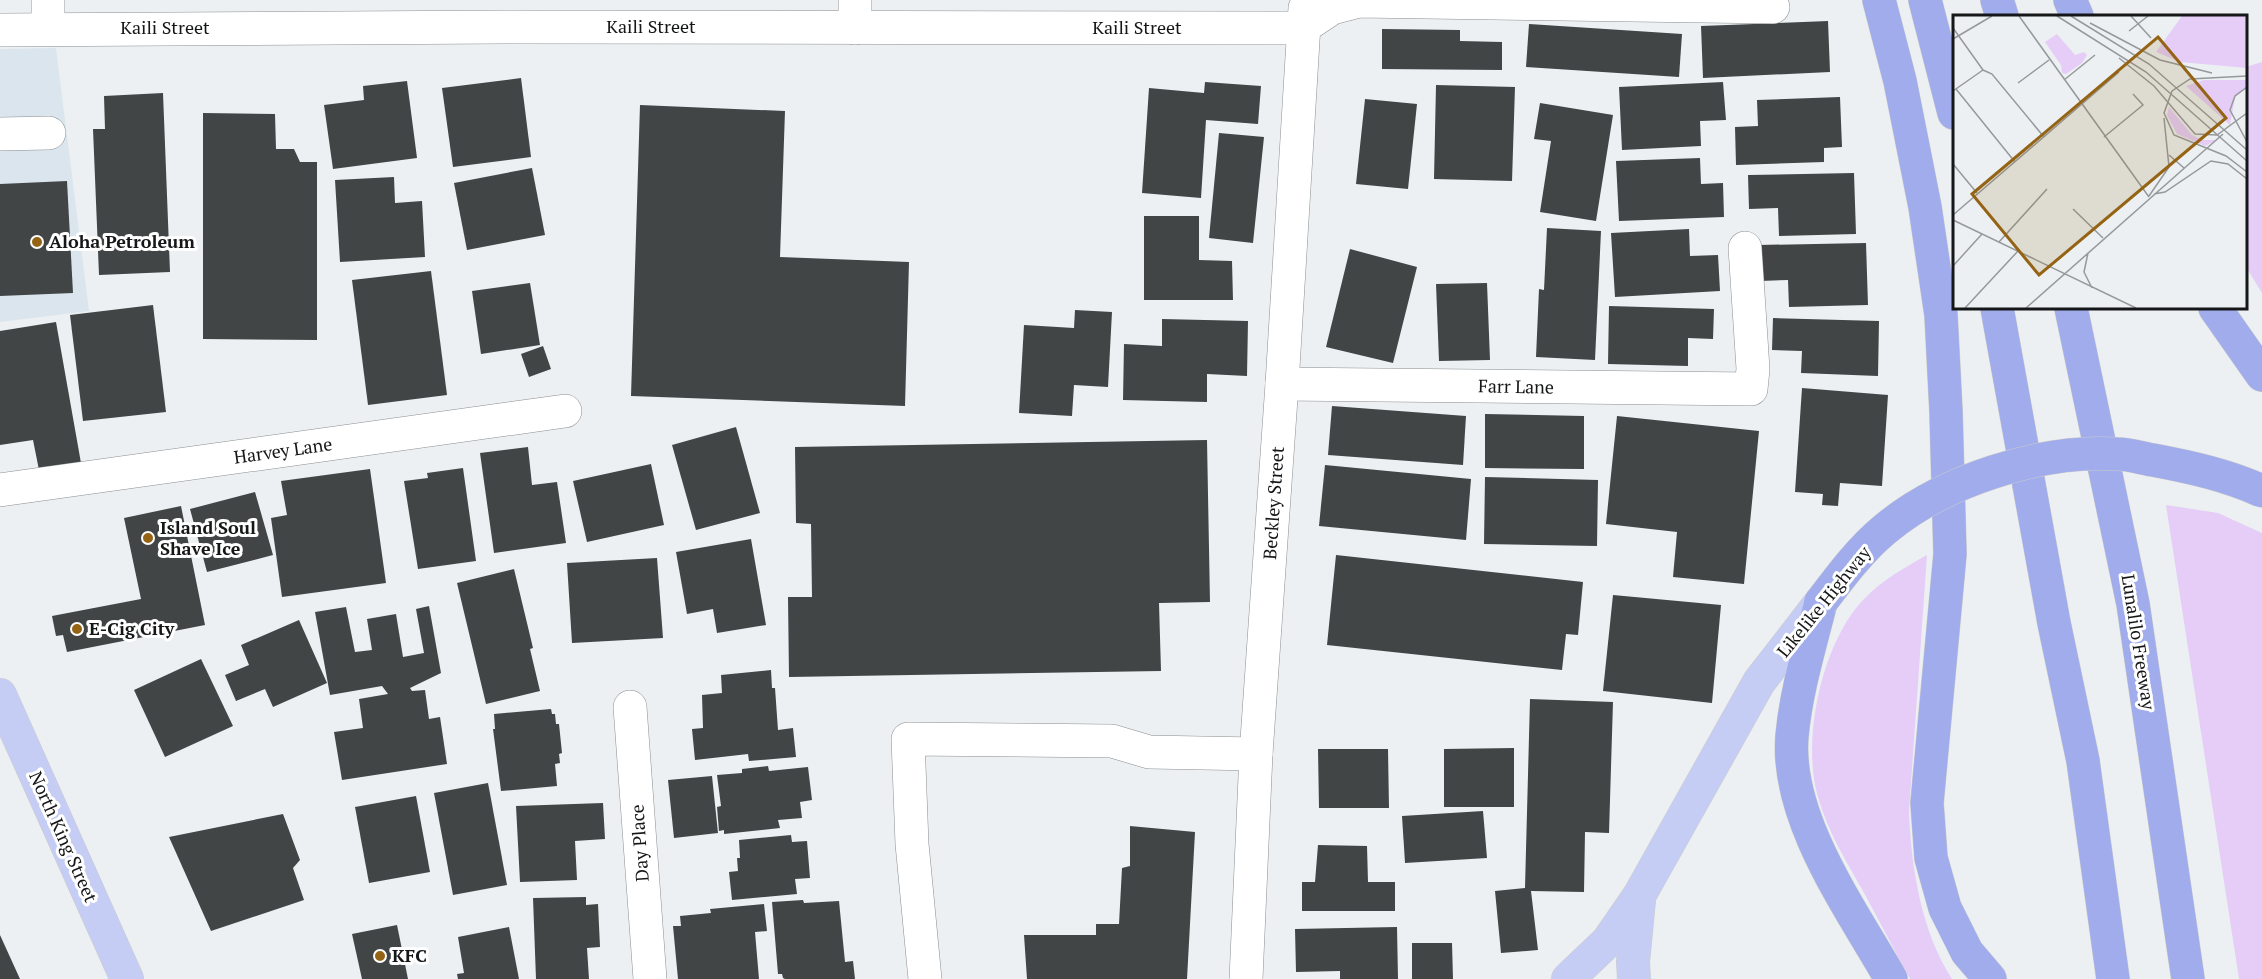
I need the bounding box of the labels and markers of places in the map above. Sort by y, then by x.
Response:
place label: Aloha Petroleum [49,229,195,253]
marker: Aloha Petroleum [30,235,44,249]
place label: Island Soul Shave Ice [160,515,256,560]
marker: Island Soul Shave Ice [141,531,155,545]
place label: E-Cig City [89,616,175,640]
marker: E-Cig City [70,622,84,636]
place label: KFC [392,943,427,967]
marker: KFC [373,949,387,963]

